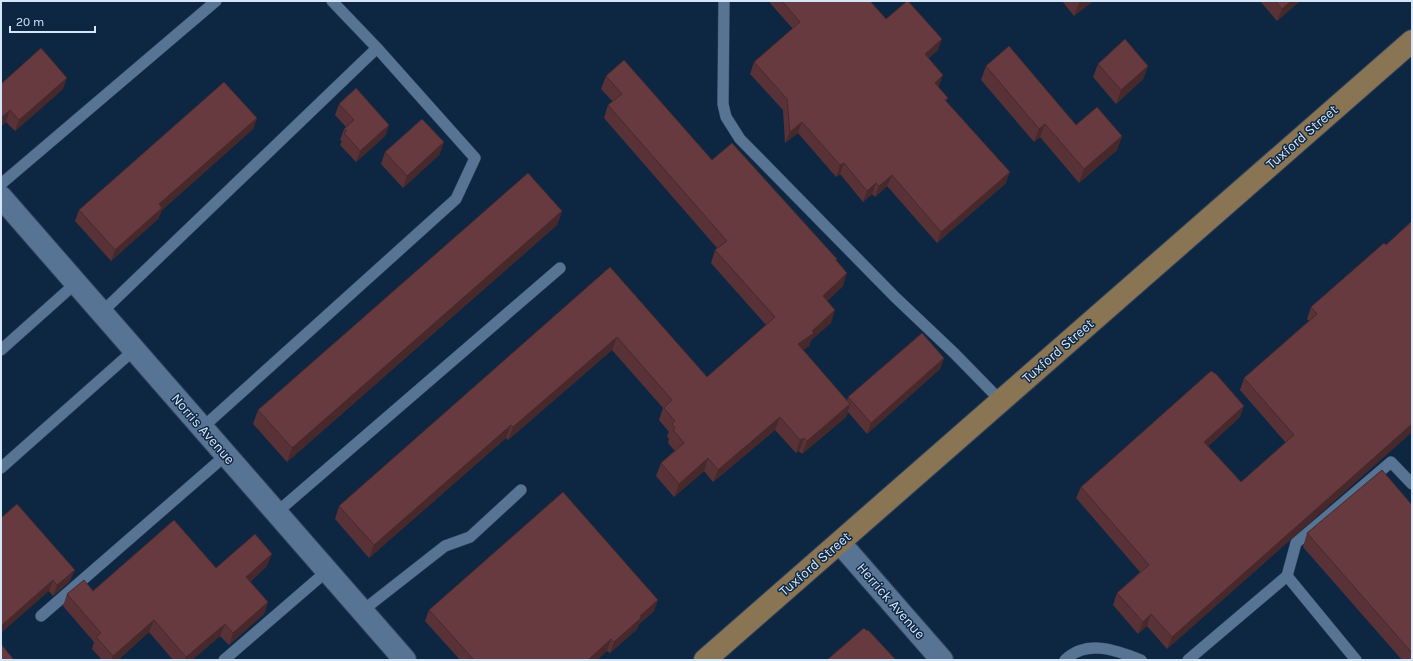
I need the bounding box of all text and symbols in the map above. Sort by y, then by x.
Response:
scale bar [10,8,95,34]
text: 20 m [16,15,44,29]
street label: Tuxford Street [1263,101,1341,173]
street label: Tuxford Street [1019,315,1097,387]
street label: Norris Avenue [168,390,238,468]
street label: Tuxford Street [776,528,854,600]
street label: Herrick Avenue [853,559,929,643]

